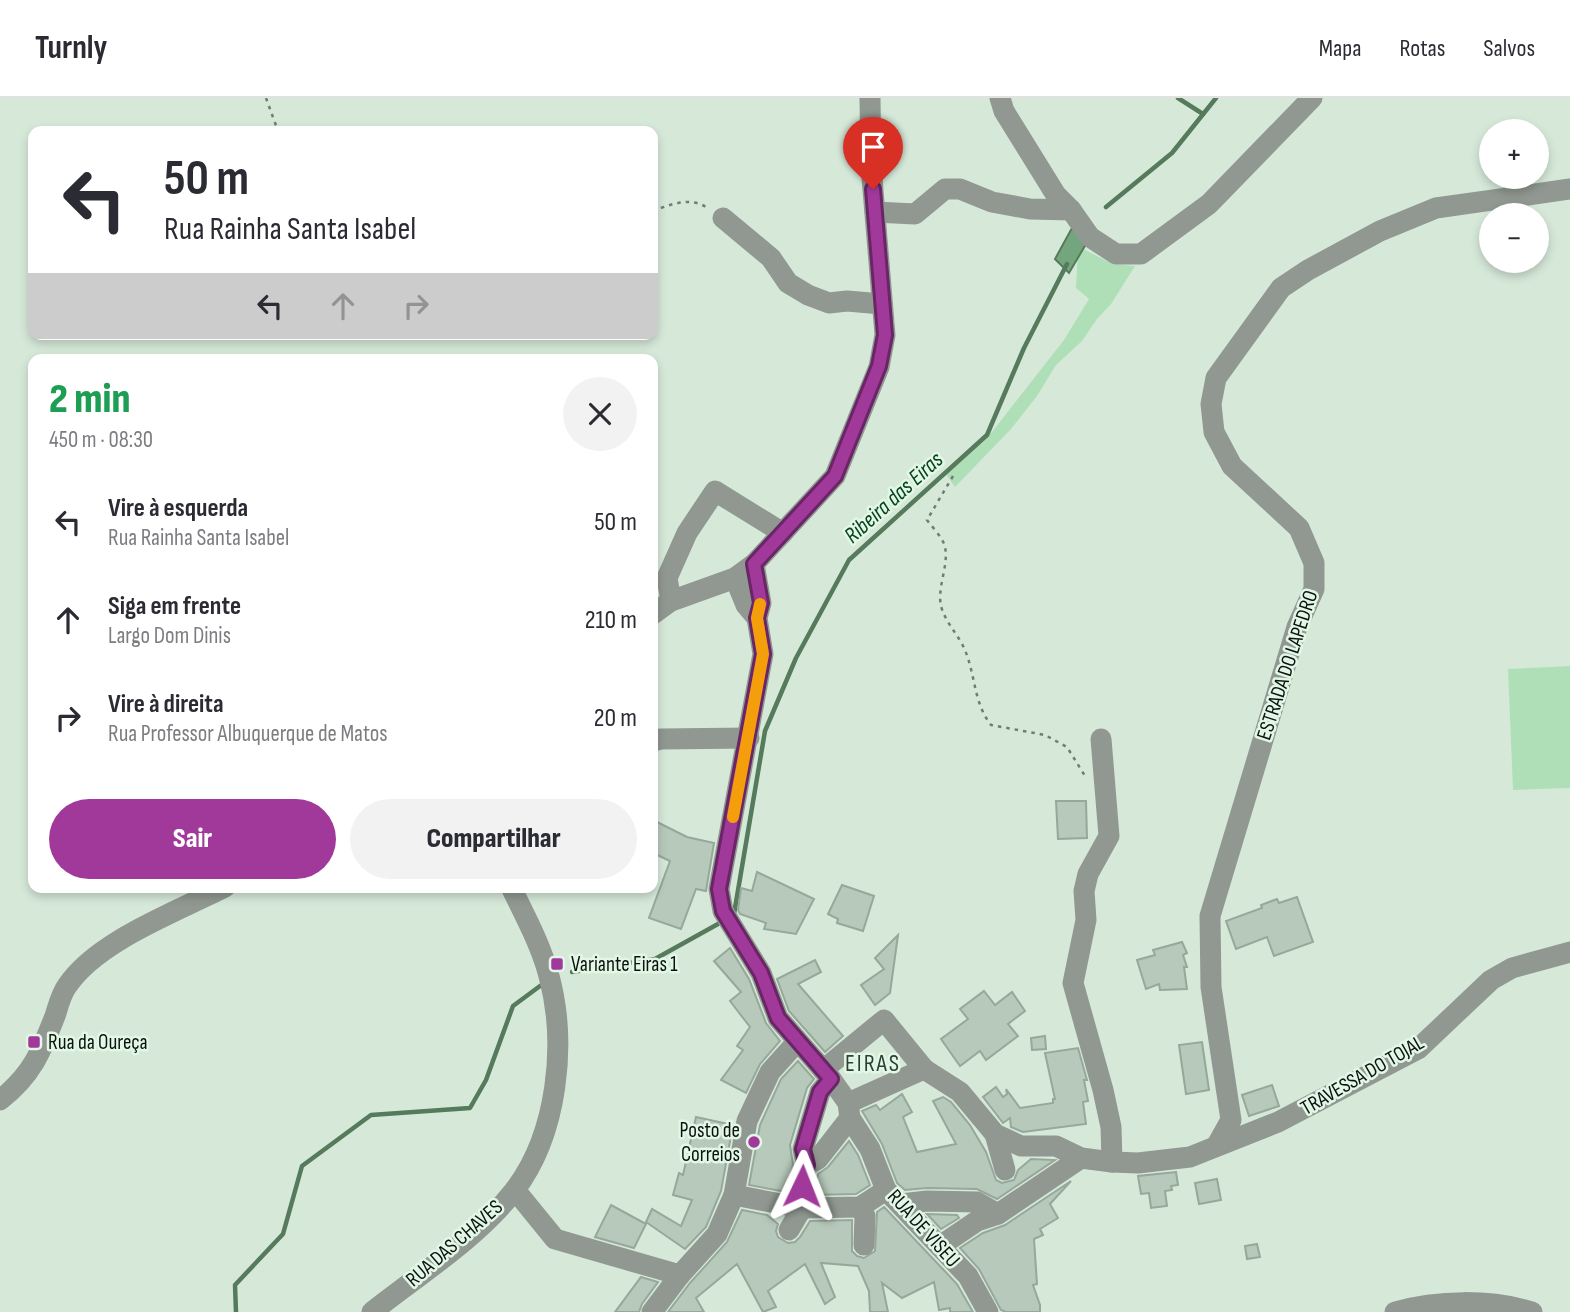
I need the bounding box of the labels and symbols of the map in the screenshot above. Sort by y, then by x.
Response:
pin [843,117,903,189]
water label: Ribeira das Eiras [838,446,949,549]
street label: ESTRADA DO LAPEDRO [1252,587,1323,743]
place label: Variante Eiras 1 [571,952,678,977]
marker: Variante Eiras 1 [549,956,565,972]
place label: Rua da Oureça [48,1030,148,1055]
street label: TRAVESSA DO TOJAL [1296,1030,1428,1121]
marker: Rua da Oureça [26,1034,42,1050]
district label: EIRAS [845,1049,901,1078]
place label: Posto de Correios [679,1118,740,1167]
marker: Posto de Correios [746,1134,762,1150]
position arrow [765,1149,839,1223]
street label: RUA DE VISEU [882,1184,965,1272]
street label: RUA DAS CHAVES [401,1195,508,1292]

